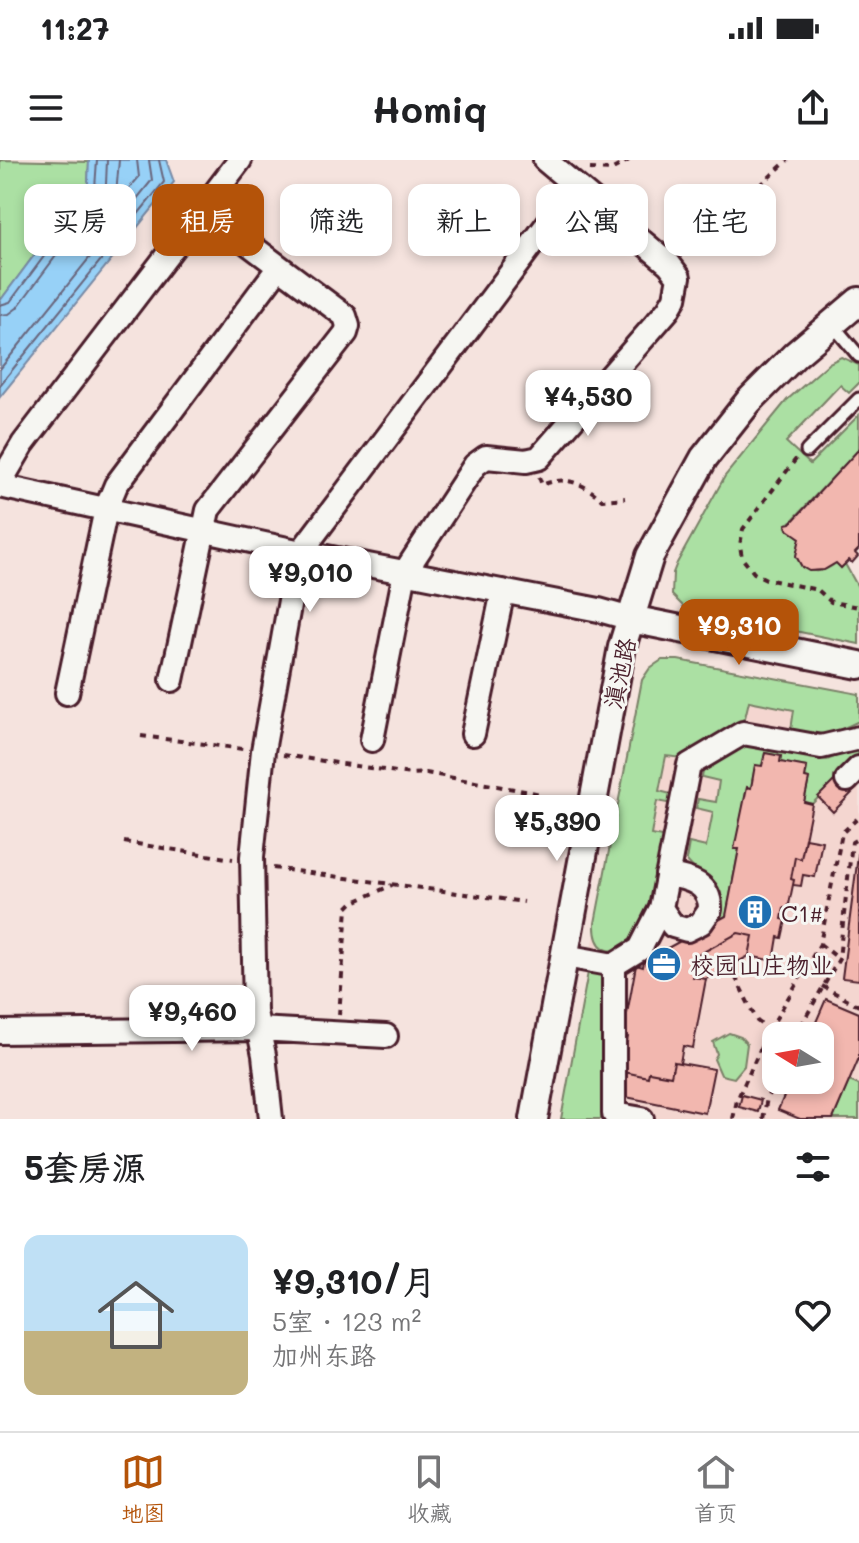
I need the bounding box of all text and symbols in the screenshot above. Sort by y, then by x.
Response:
text: 11:27 [40,8,110,48]
text: Homiq [372,85,487,132]
icon: menu [24,86,68,130]
icon: share [791,86,835,130]
chip: 买房 [24,184,136,256]
chip: 租房 [152,184,264,256]
chip: 筛选 [280,184,392,256]
chip: 新上 [408,184,520,256]
chip: 公寓 [536,184,648,256]
chip: 住宅 [664,184,776,256]
pin: ¥4,530 [523,370,653,438]
text: ¥4,530 [544,379,633,413]
pin: ¥9,010 [245,546,375,614]
text: ¥9,010 [267,555,353,589]
pin: ¥9,310 [674,599,804,667]
text: ¥9,310 [697,608,781,642]
street label: 滇池路 [596,635,642,711]
pin: ¥5,390 [492,795,622,863]
text: ¥5,390 [513,804,601,838]
building icon: C1# [736,893,774,931]
place label: C1# [781,897,824,928]
office icon: 校园山庄物业 [645,945,683,983]
place label: 校园山庄物业 [690,949,834,980]
pin: ¥9,460 [127,985,257,1053]
text: ¥9,460 [147,994,237,1028]
north arrow [762,1022,834,1094]
map controls [762,1022,834,1094]
text: 5套房源 [24,1144,146,1189]
icon: filters [791,1145,835,1189]
text: ¥9,310/月 [272,1258,436,1303]
icon: home [88,1267,184,1363]
icon: heart [791,1293,835,1337]
text: 5室 · 123 m² [272,1304,421,1338]
text: 加州东路 [272,1338,376,1372]
tab: 地图 [121,1450,165,1527]
tab: 收藏 [407,1450,452,1527]
tab: 首页 [694,1450,738,1527]

